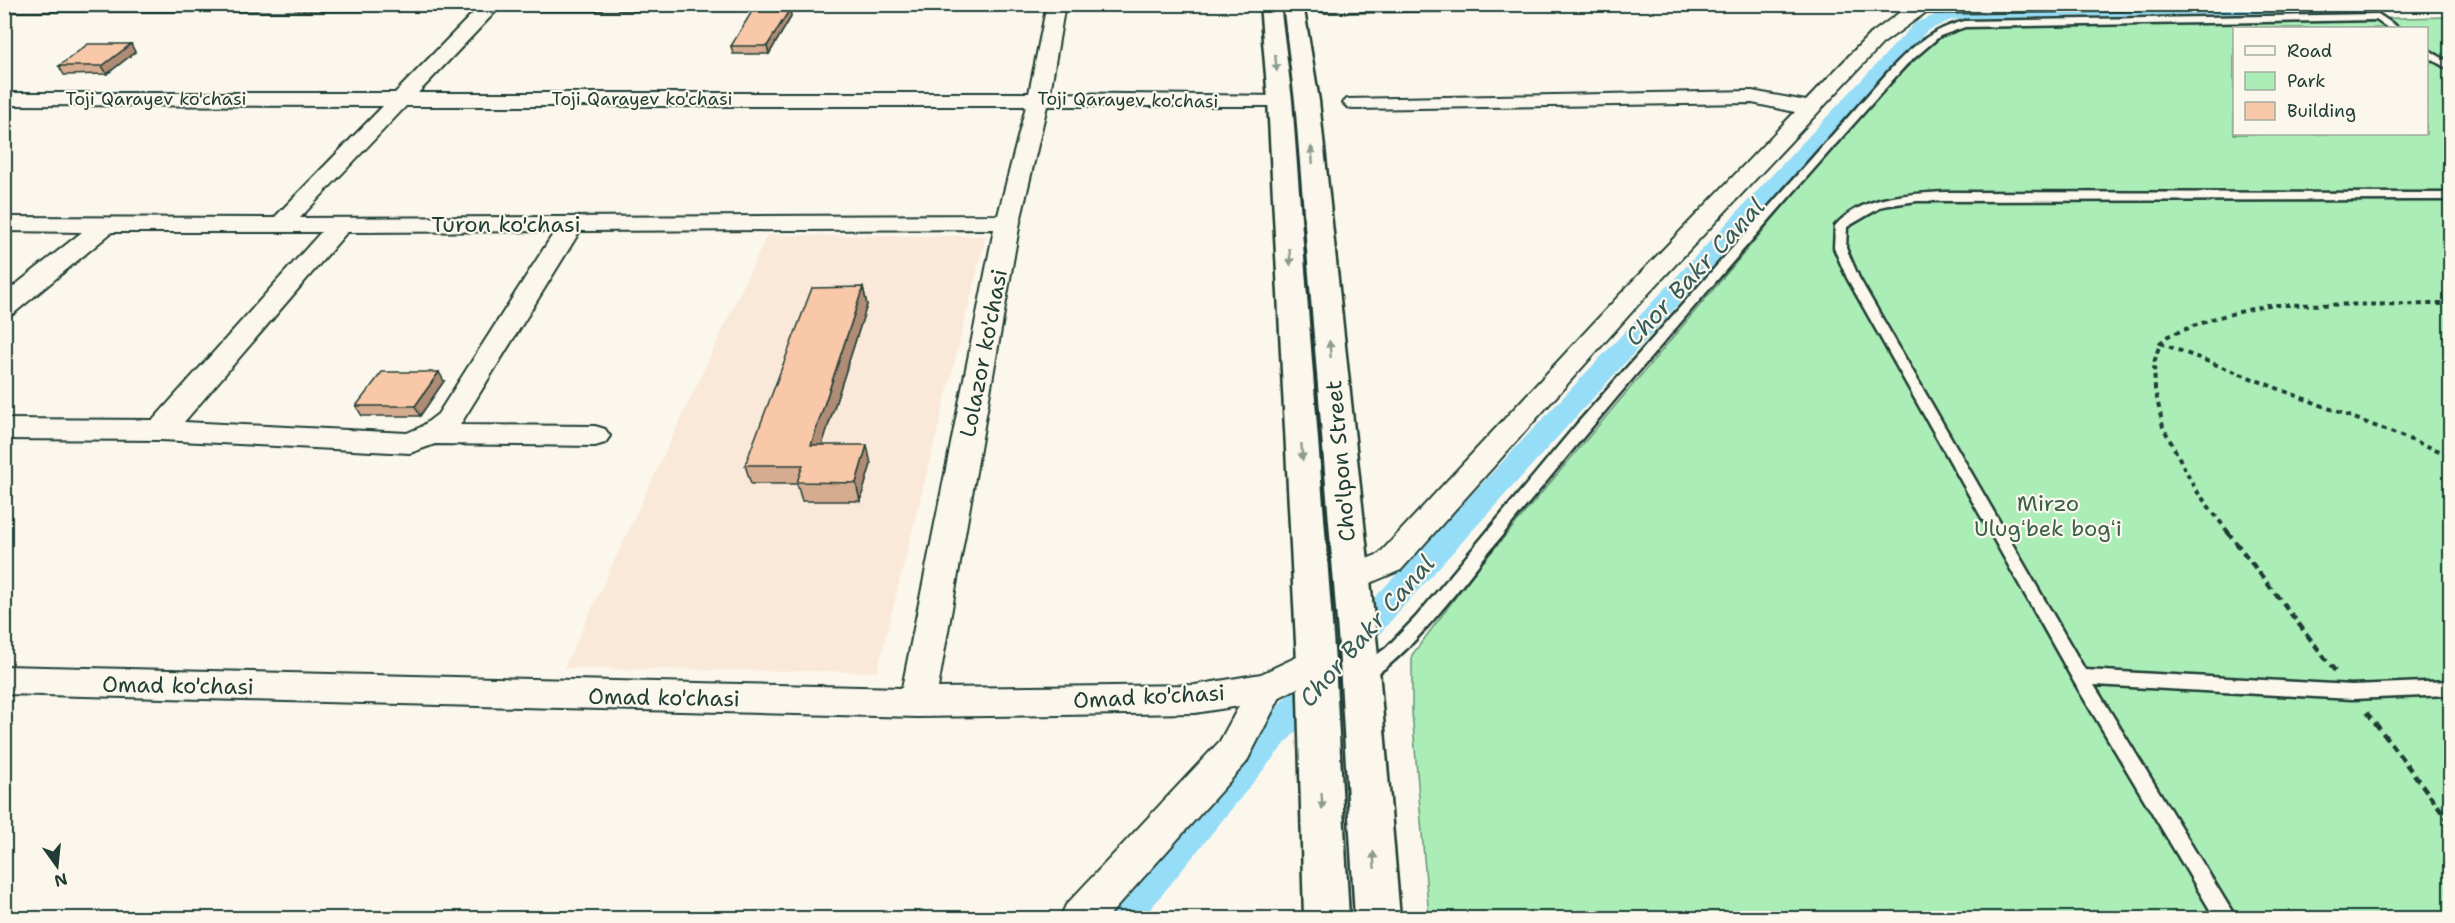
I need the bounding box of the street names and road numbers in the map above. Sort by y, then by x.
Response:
street label: Toji Qarayev ko'chasi [1037,86,1219,114]
street label: Toji Qarayev ko'chasi [65,87,247,111]
street label: Toji Qarayev ko'chasi [551,87,733,111]
street label: Turon ko'chasi [431,210,581,239]
street label: Lolazor ko'chasi [953,267,1014,440]
street label: Cho'lpon Street [1319,379,1362,543]
street label: Omad ko'chasi [102,670,254,701]
street label: Omad ko'chasi [1072,678,1226,715]
street label: Omad ko'chasi [588,682,740,713]

